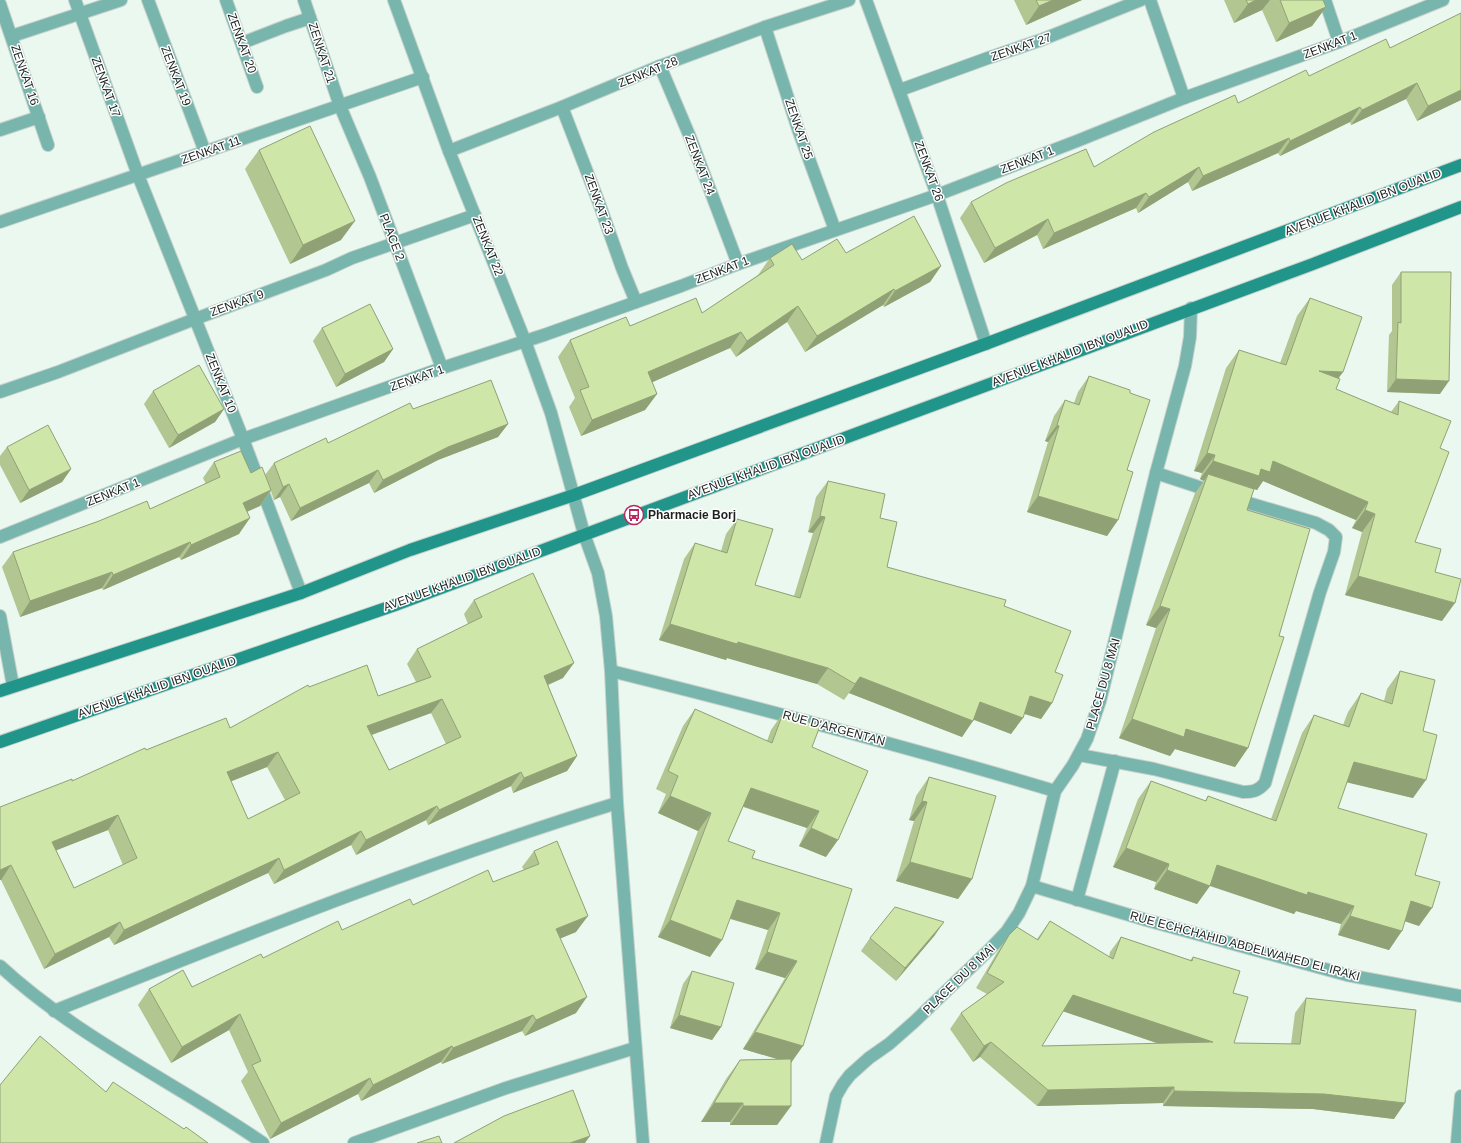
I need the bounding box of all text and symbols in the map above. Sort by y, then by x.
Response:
street label: ZENKAT 20 [225,11,259,75]
street label: ZENKAT 21 [306,21,338,85]
street label: ZENKAT 1 [1301,28,1359,62]
street label: ZENKAT 27 [989,30,1053,64]
street label: ZENKAT 16 [8,43,42,107]
street label: ZENKAT 19 [158,44,194,108]
street label: ZENKAT 28 [616,54,680,90]
street label: ZENKAT 17 [89,55,123,119]
street label: ZENKAT 25 [782,97,816,161]
street label: ZENKAT 11 [179,133,243,167]
street label: ZENKAT 24 [682,133,718,197]
street label: ZENKAT 26 [912,139,946,203]
street label: ZENKAT 1 [998,143,1056,177]
street label: AVENUE KHALID IBN OUALID [1283,166,1444,238]
street label: ZENKAT 23 [582,172,616,236]
street label: PLACE 2 [377,211,407,263]
street label: ZENKAT 22 [470,214,506,278]
street label: ZENKAT 1 [693,253,751,287]
street label: ZENKAT 9 [208,287,266,319]
street label: AVENUE KHALID IBN OUALID [990,317,1151,389]
street label: ZENKAT 10 [203,351,239,415]
street label: ZENKAT 1 [388,362,446,394]
street label: AVENUE KHALID IBN OUALID [685,432,847,502]
street label: ZENKAT 1 [84,475,142,509]
bus stop icon: Pharmacie Borj [623,504,645,526]
place label: Pharmacie Borj [648,508,736,522]
street label: AVENUE KHALID IBN OUALID [381,544,543,614]
street label: PLACE DU 8 MAI [1083,637,1123,731]
street label: AVENUE KHALID IBN OUALID [76,653,238,721]
street label: RUE D'ARGENTAN [781,708,887,748]
street label: RUE ECHCHAHID ABDELWAHED EL IRAKI [1128,908,1362,984]
street label: PLACE DU 8 MAI [920,941,998,1017]

